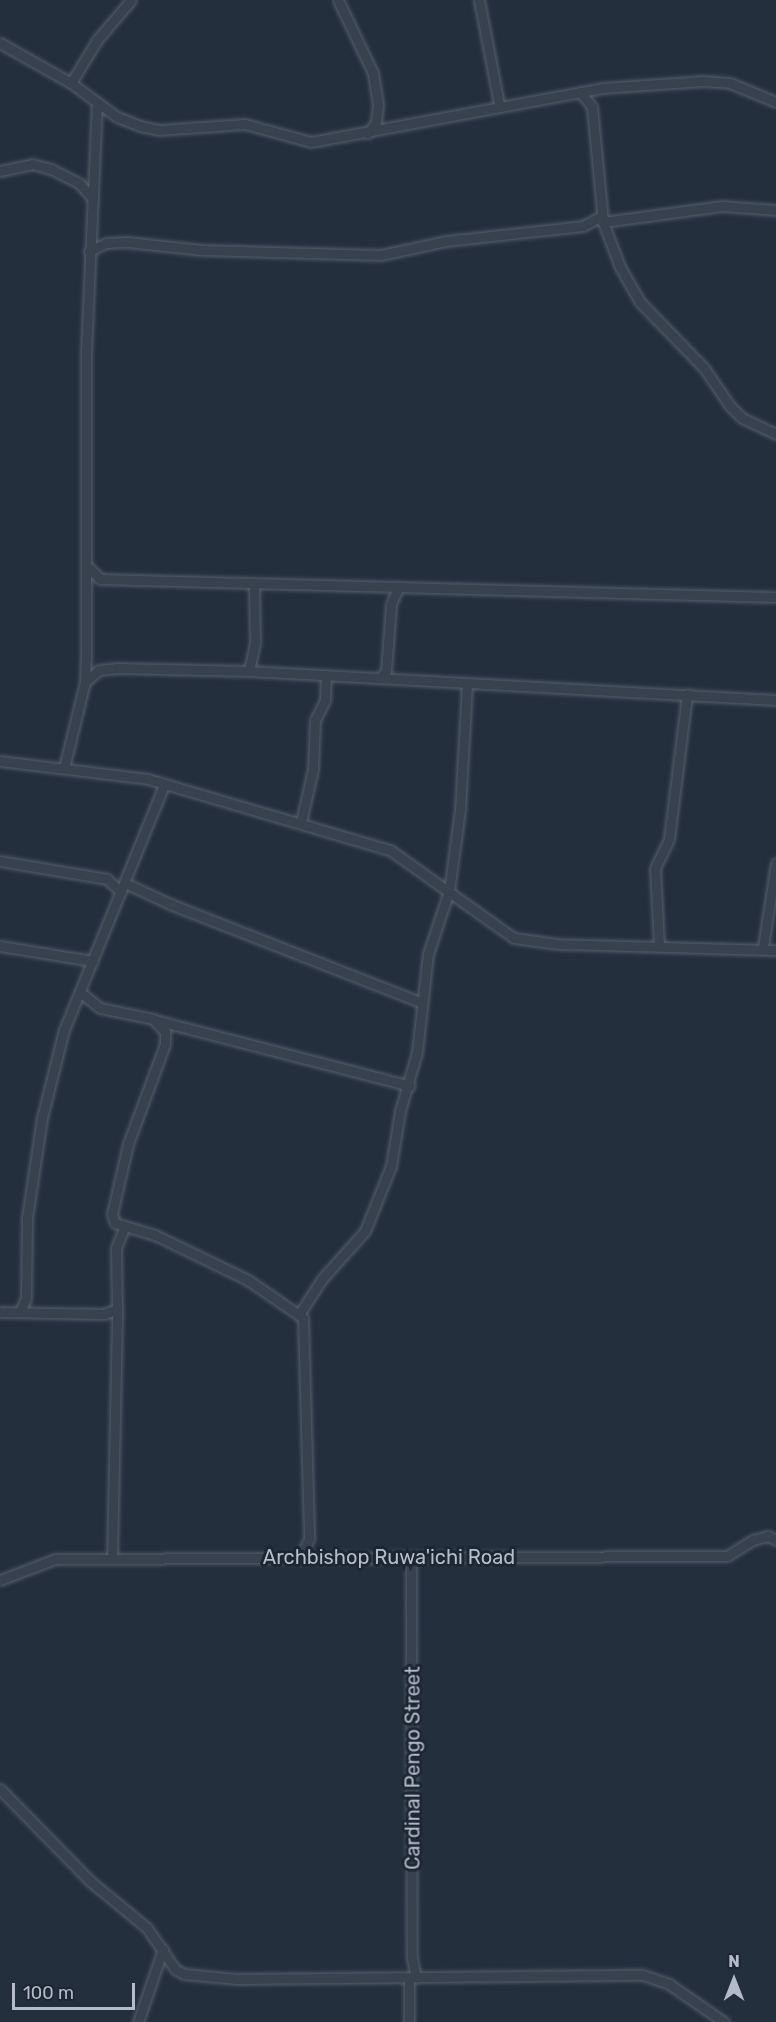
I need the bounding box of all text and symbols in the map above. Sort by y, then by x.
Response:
street label: Archbishop Ruwa'ichi Road [263,1545,515,1569]
street label: Cardinal Pengo Street [401,1666,425,1870]
north arrow [704,1950,764,2010]
text: N [728,1952,740,1971]
scale bar [15,1971,138,2009]
text: 100 m [23,1982,74,2004]

